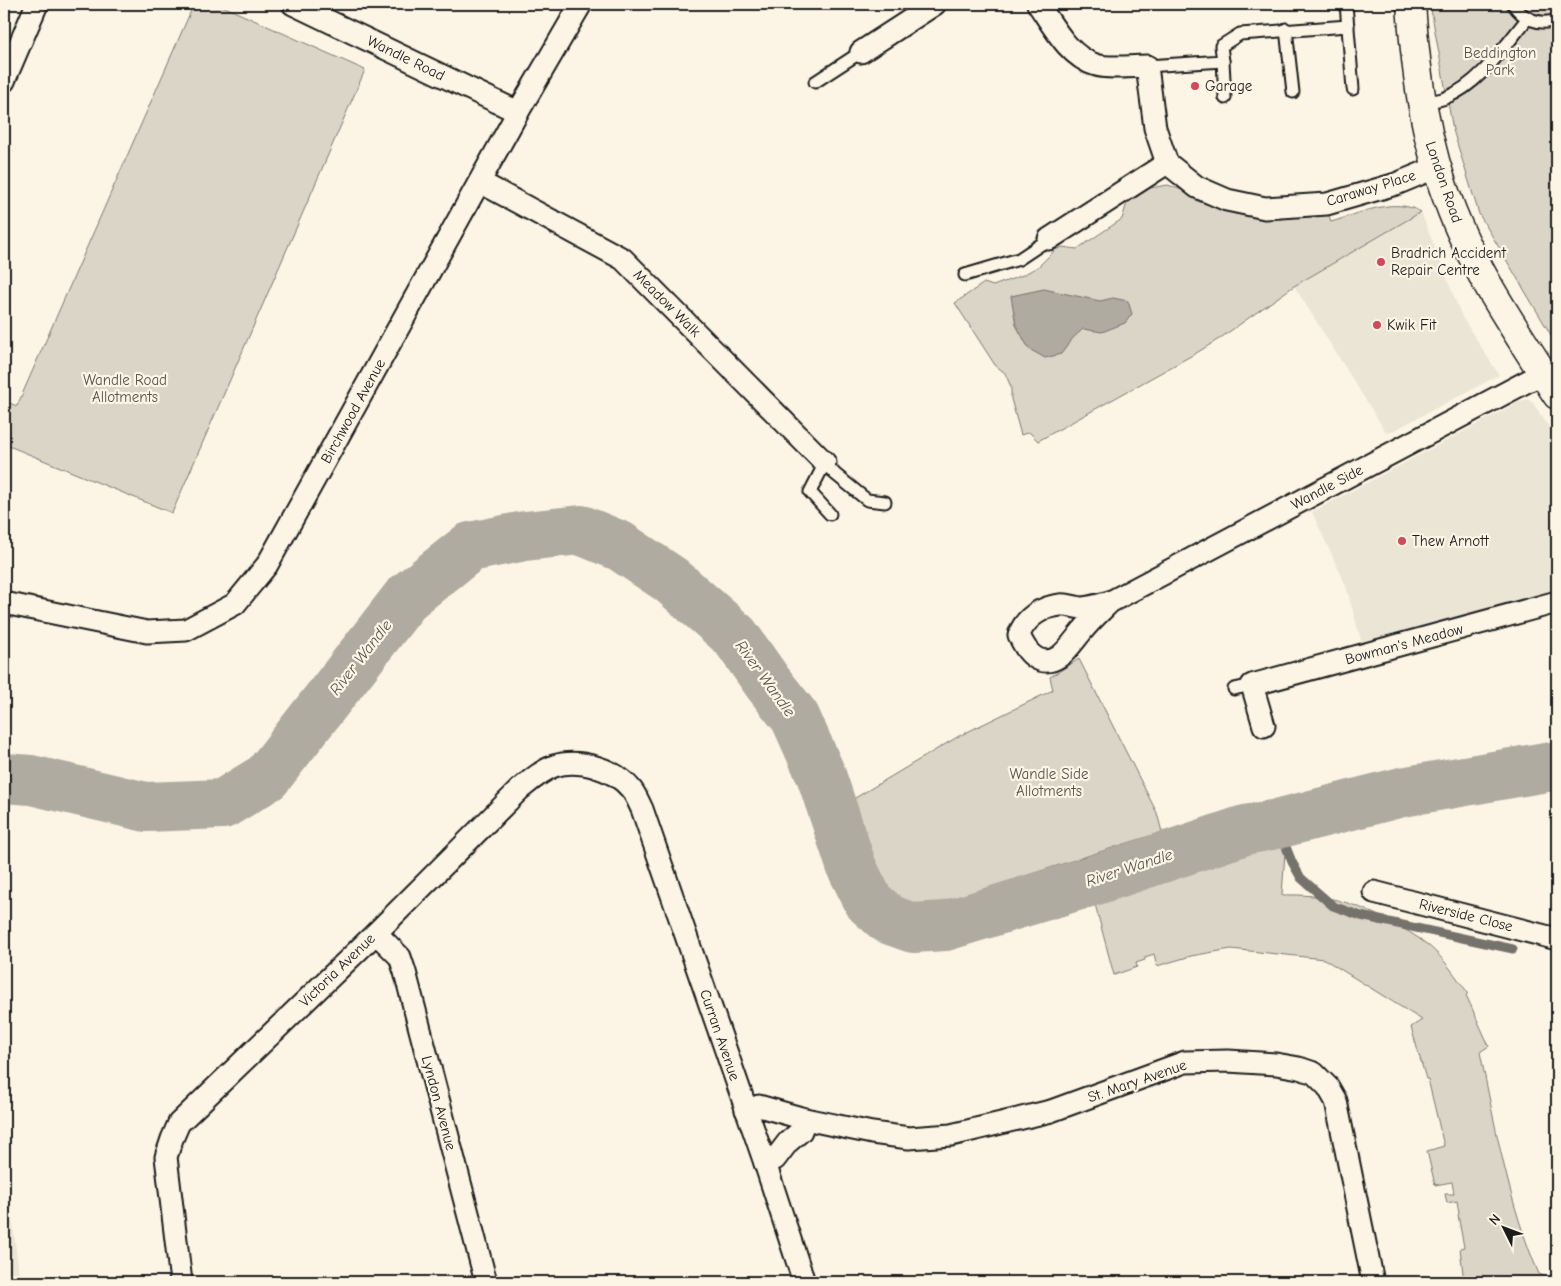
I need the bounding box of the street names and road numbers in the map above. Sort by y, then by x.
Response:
street label: Wandle Road [364,31,448,85]
street label: London Road [1422,139,1466,225]
street label: Caraway Place [1324,166,1418,210]
street label: Meadow Walk [630,266,705,341]
street label: Birchwood Avenue [317,355,389,466]
street label: Wandle Side [1288,460,1366,513]
street label: Bowman's Meadow [1343,620,1465,668]
street label: Riverside Close [1417,895,1515,935]
street label: Victoria Avenue [295,929,379,1011]
street label: Curran Avenue [696,987,744,1083]
street label: Lyndon Avenue [418,1054,460,1153]
street label: St. Mary Avenue [1085,1055,1189,1106]

